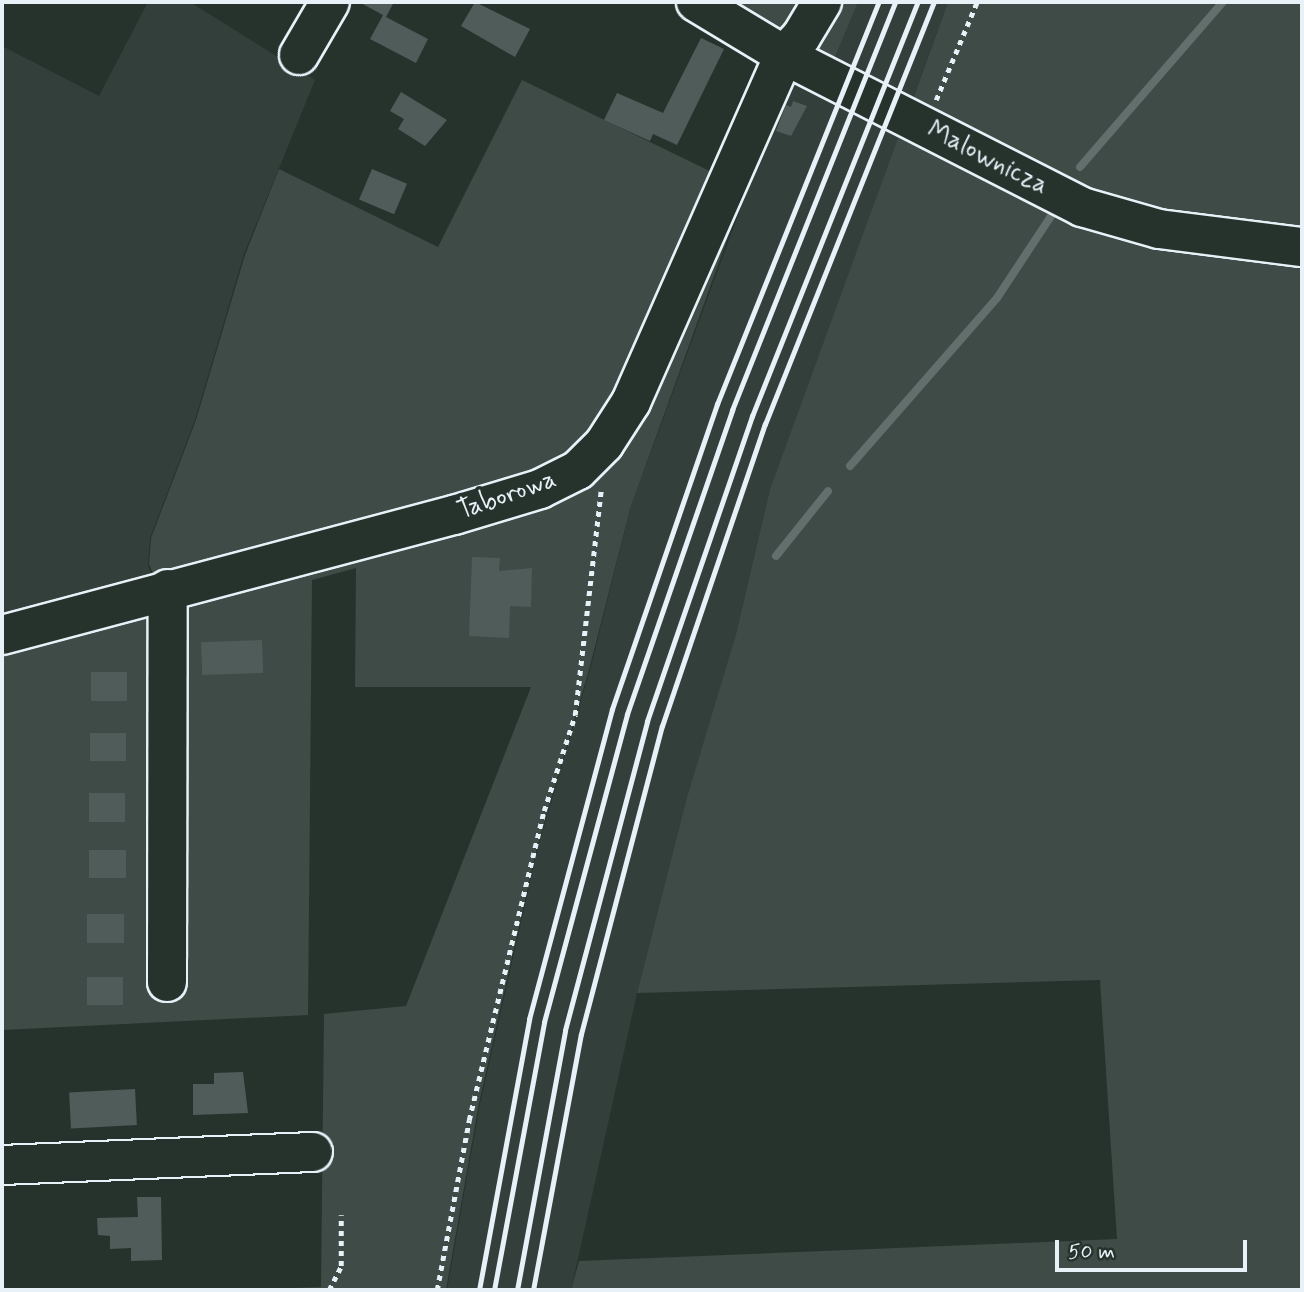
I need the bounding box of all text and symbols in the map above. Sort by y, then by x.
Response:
street label: Malownicza [921,115,1053,203]
street label: Taborowa [453,465,561,527]
scale bar [1059,1226,1252,1270]
text: 50 m [1068,1238,1115,1266]

